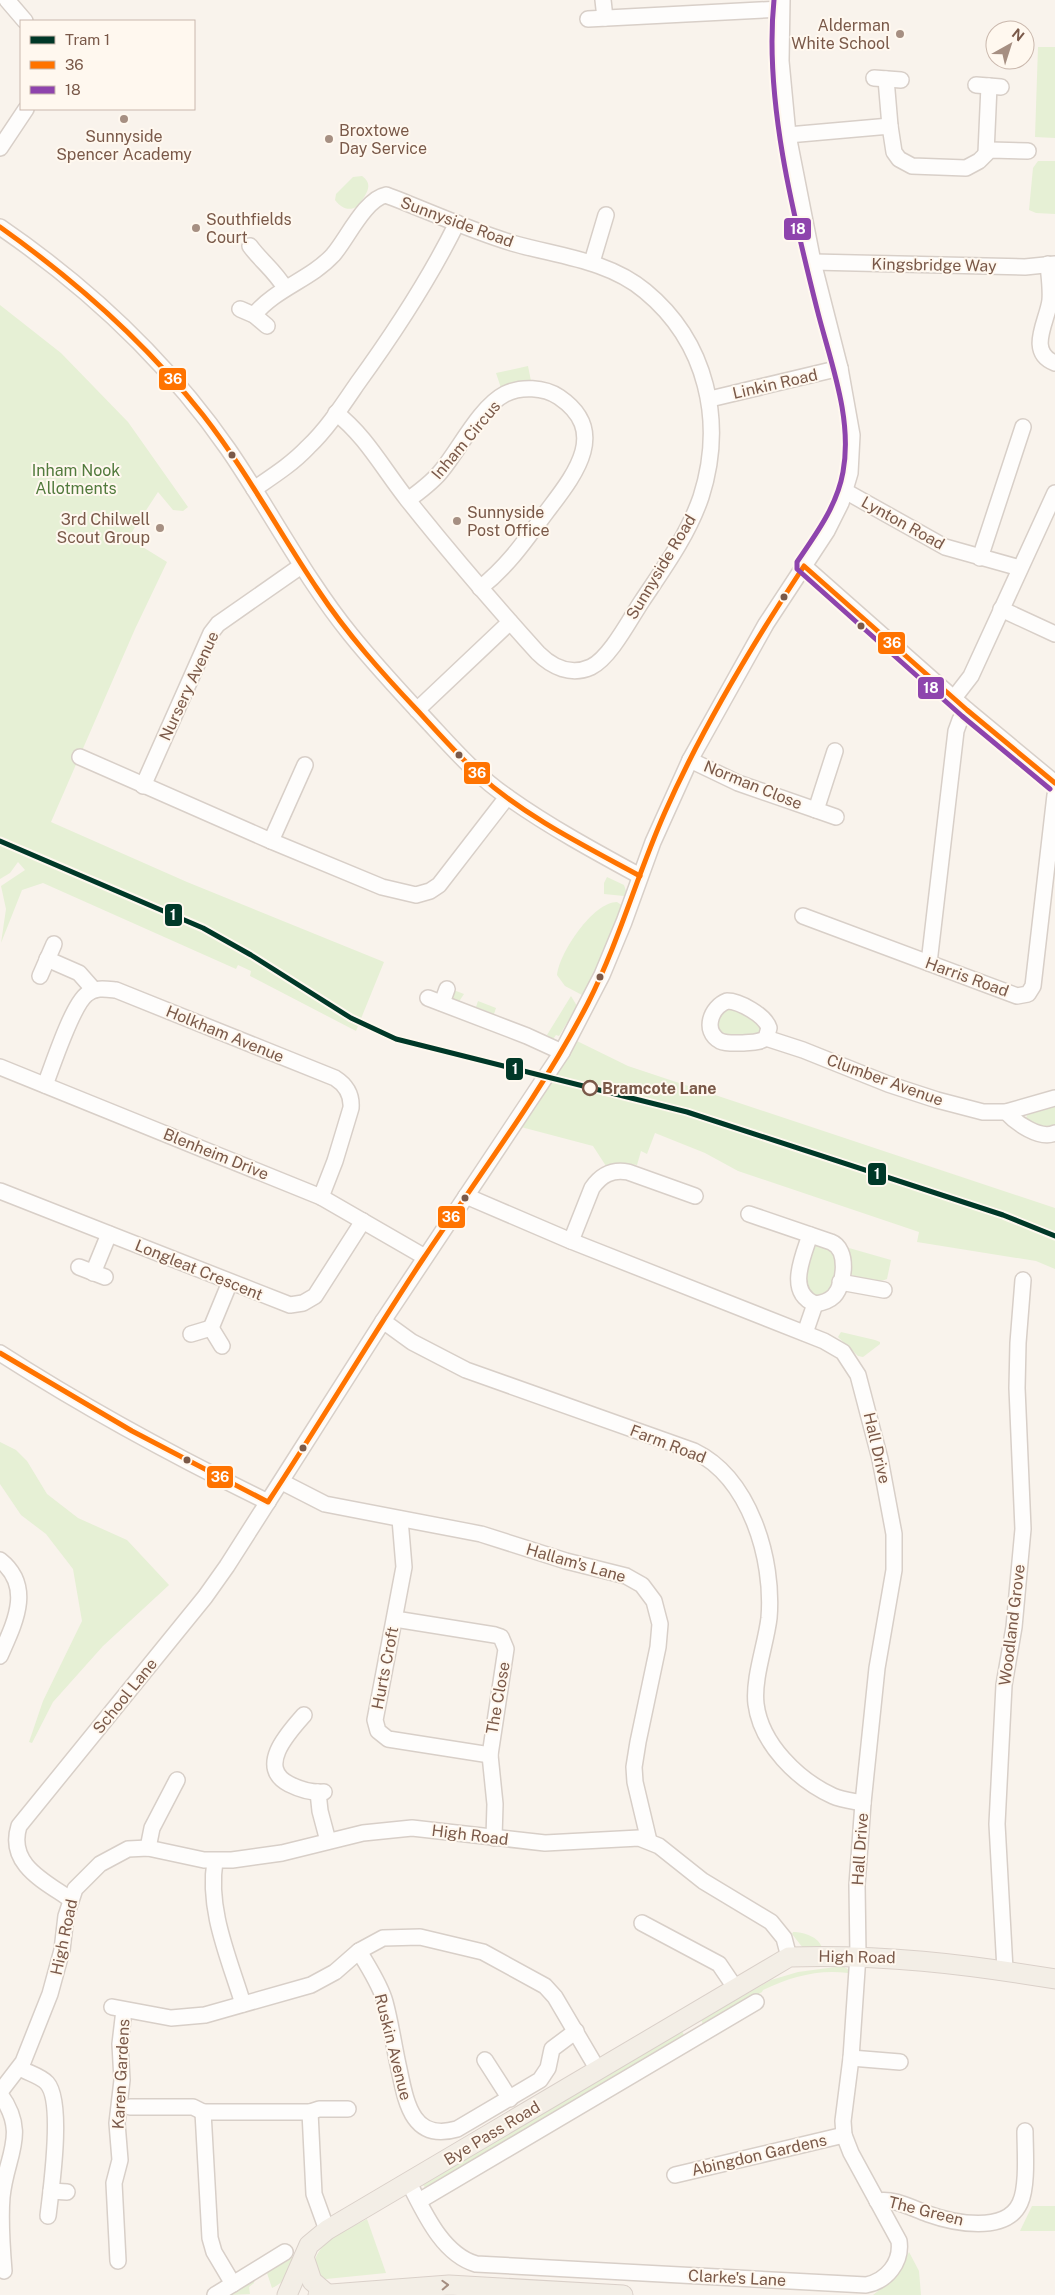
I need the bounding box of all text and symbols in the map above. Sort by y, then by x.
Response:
place label: Alderman White School [791,16,890,53]
legend [20,20,195,110]
north arrow [985,20,1035,70]
text: N [1009,25,1027,45]
marker: Alderman White School [894,28,906,40]
text: Tram 1 [65,31,110,48]
text: 36 [65,56,84,73]
text: 18 [65,81,81,98]
marker: Sunnyside Spencer Academy [118,113,130,125]
place label: Broxtowe Day Service [339,121,427,158]
place label: Sunnyside Spencer Academy [56,127,192,164]
marker: Broxtowe Day Service [323,133,335,145]
street label: Sunnyside Road [398,193,516,251]
place label: Southfields Court [206,210,292,247]
line badge: 18 [783,217,812,241]
text: 18 [790,221,806,237]
marker: Southfields Court [190,222,202,234]
street label: Kingsbridge Way [871,254,997,276]
street label: Linkin Road [731,365,819,403]
line badge: 36 [158,367,187,391]
text: 36 [164,371,182,387]
street label: Inham Circus [428,397,504,483]
unlabelled marker [227,450,237,460]
park label: Inham Nook Allotments [32,461,120,498]
street label: Lynton Road [858,492,948,554]
place label: Sunnyside Post Office [467,503,550,540]
place label: 3rd Chilwell Scout Group [56,510,150,547]
street label: Sunnyside Road [622,511,700,623]
marker: Sunnyside Post Office [451,515,463,527]
marker: 3rd Chilwell Scout Group [154,522,166,534]
unlabelled marker [779,592,789,602]
unlabelled marker [856,621,866,631]
street label: Nursery Avenue [155,628,223,744]
line badge: 36 [877,631,906,655]
text: 36 [883,635,901,651]
line badge: 18 [917,676,945,700]
text: 18 [923,680,939,696]
unlabelled marker [454,750,464,760]
street label: Norman Close [701,757,805,813]
line badge: 36 [463,761,491,785]
text: 36 [468,765,486,781]
line badge: 1 [164,903,183,927]
text: 1 [170,907,176,923]
street label: Harris Road [923,953,1011,1001]
unlabelled marker [595,972,605,982]
street label: Holkham Avenue [163,1002,287,1066]
street label: Clumber Avenue [824,1050,946,1110]
line badge: 1 [505,1057,524,1081]
text: 1 [512,1061,518,1077]
place label: Bramcote Lane [602,1079,717,1098]
marker: Bramcote Lane [582,1080,598,1096]
street label: Blenheim Drive [161,1124,271,1184]
line badge: 1 [867,1162,887,1186]
text: 1 [874,1166,880,1182]
unlabelled marker [460,1193,470,1203]
line badge: 36 [437,1205,466,1229]
text: 36 [442,1209,460,1225]
street label: Longleat Crescent [132,1236,266,1304]
street label: Hall Drive [860,1410,894,1486]
street label: Farm Road [627,1421,709,1467]
unlabelled marker [298,1443,308,1453]
unlabelled marker [182,1455,192,1465]
line badge: 36 [206,1465,234,1489]
text: 36 [211,1469,229,1485]
street label: Hallam's Lane [524,1540,628,1586]
street label: Woodland Grove [995,1563,1029,1687]
street label: Hurts Croft [368,1625,402,1711]
street label: School Lane [89,1654,161,1738]
street label: The Close [482,1660,514,1736]
street label: Hall Drive [848,1812,872,1886]
street label: High Road [431,1821,509,1849]
street label: High Road [47,1897,81,1977]
street label: High Road [818,1947,896,1967]
street label: Ruskin Avenue [371,1992,415,2102]
street label: Karen Gardens [109,2018,133,2130]
street label: Bye Pass Road [441,2097,543,2169]
street label: Abingdon Gardens [690,2130,828,2180]
street label: The Green [886,2192,966,2230]
street label: Clarke's Lane [687,2266,787,2290]
one-way arrow [442,2280,450,2291]

